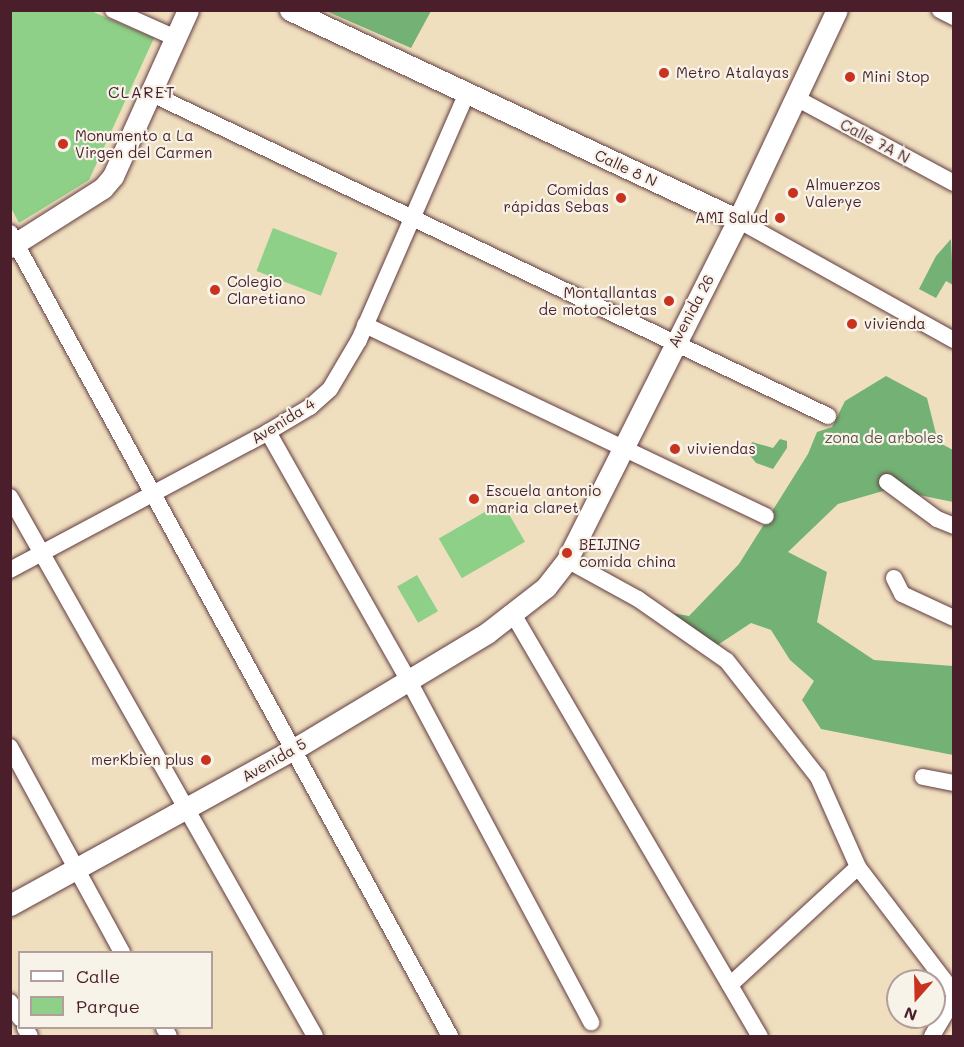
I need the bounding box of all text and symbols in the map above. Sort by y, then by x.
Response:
place label: Metro Atalayas [676,64,789,82]
marker: Metro Atalayas [657,66,671,80]
place label: Mini Stop [862,68,929,86]
marker: Mini Stop [843,70,857,84]
district label: CLARET [108,82,176,102]
street label: Calle 7A N [837,115,913,167]
place label: Monumento a La Virgen del Carmen [75,126,212,161]
marker: Monumento a La Virgen del Carmen [56,137,70,151]
street label: Calle 8 N [592,146,660,190]
place label: Almuerzos Valerye [805,175,881,210]
place label: Comidas rápidas Sebas [503,180,609,215]
marker: Almuerzos Valerye [786,186,800,200]
marker: Comidas rápidas Sebas [614,191,628,205]
place label: AMI Salud [695,209,768,227]
marker: AMI Salud [773,211,787,225]
street label: Avenida 26 [664,271,718,351]
place label: Colegio Claretiano [227,272,305,307]
marker: Colegio Claretiano [208,283,222,297]
place label: Montallantas de motocicletas [539,283,657,318]
marker: Montallantas de motocicletas [662,294,676,308]
place label: vivienda [864,315,925,333]
marker: vivienda [845,317,859,331]
street label: Avenida 4 [248,394,318,448]
park label: zona de arboles [825,429,943,447]
place label: viviendas [687,440,756,458]
marker: viviendas [668,442,682,456]
place label: Escuela antonio maria claret [486,481,601,516]
marker: Escuela antonio maria claret [467,492,481,506]
place label: BEIJING comida china [579,535,676,570]
marker: BEIJING comida china [560,546,574,560]
street label: Avenida 5 [239,734,309,786]
place label: merKbien plus [91,751,194,769]
marker: merKbien plus [199,753,213,767]
legend [18,951,213,1029]
text: Calle [76,964,120,988]
north arrow [886,969,946,1029]
text: Parque [76,994,140,1018]
text: N [901,1003,920,1026]

